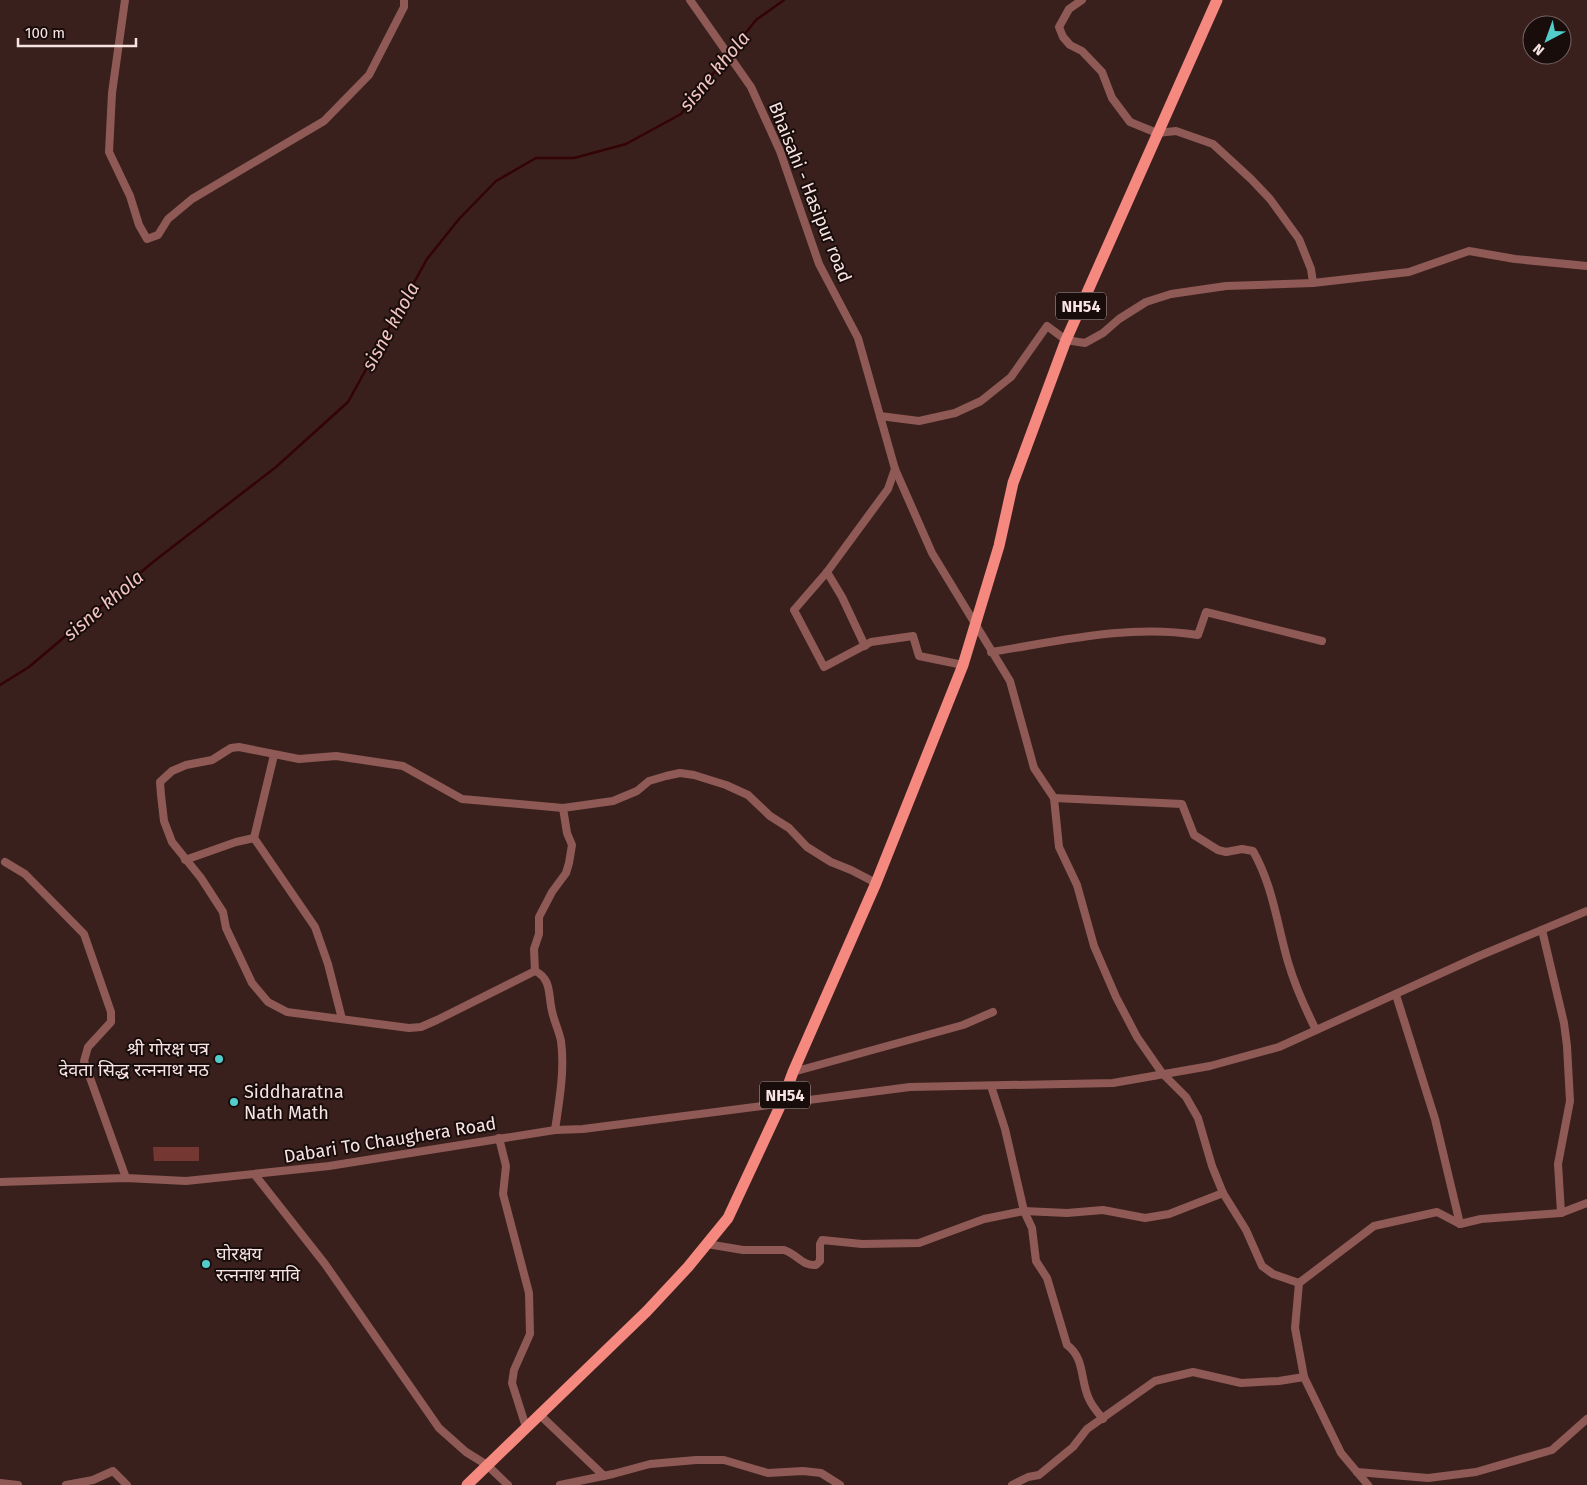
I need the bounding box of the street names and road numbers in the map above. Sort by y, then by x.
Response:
street label: Bhaisahi - Hasipur road [764,99,856,285]
road number: NH54 [1056,292,1106,320]
road number: NH54 [760,1082,810,1108]
street label: Dabari To Chaughera Road [282,1112,498,1168]

